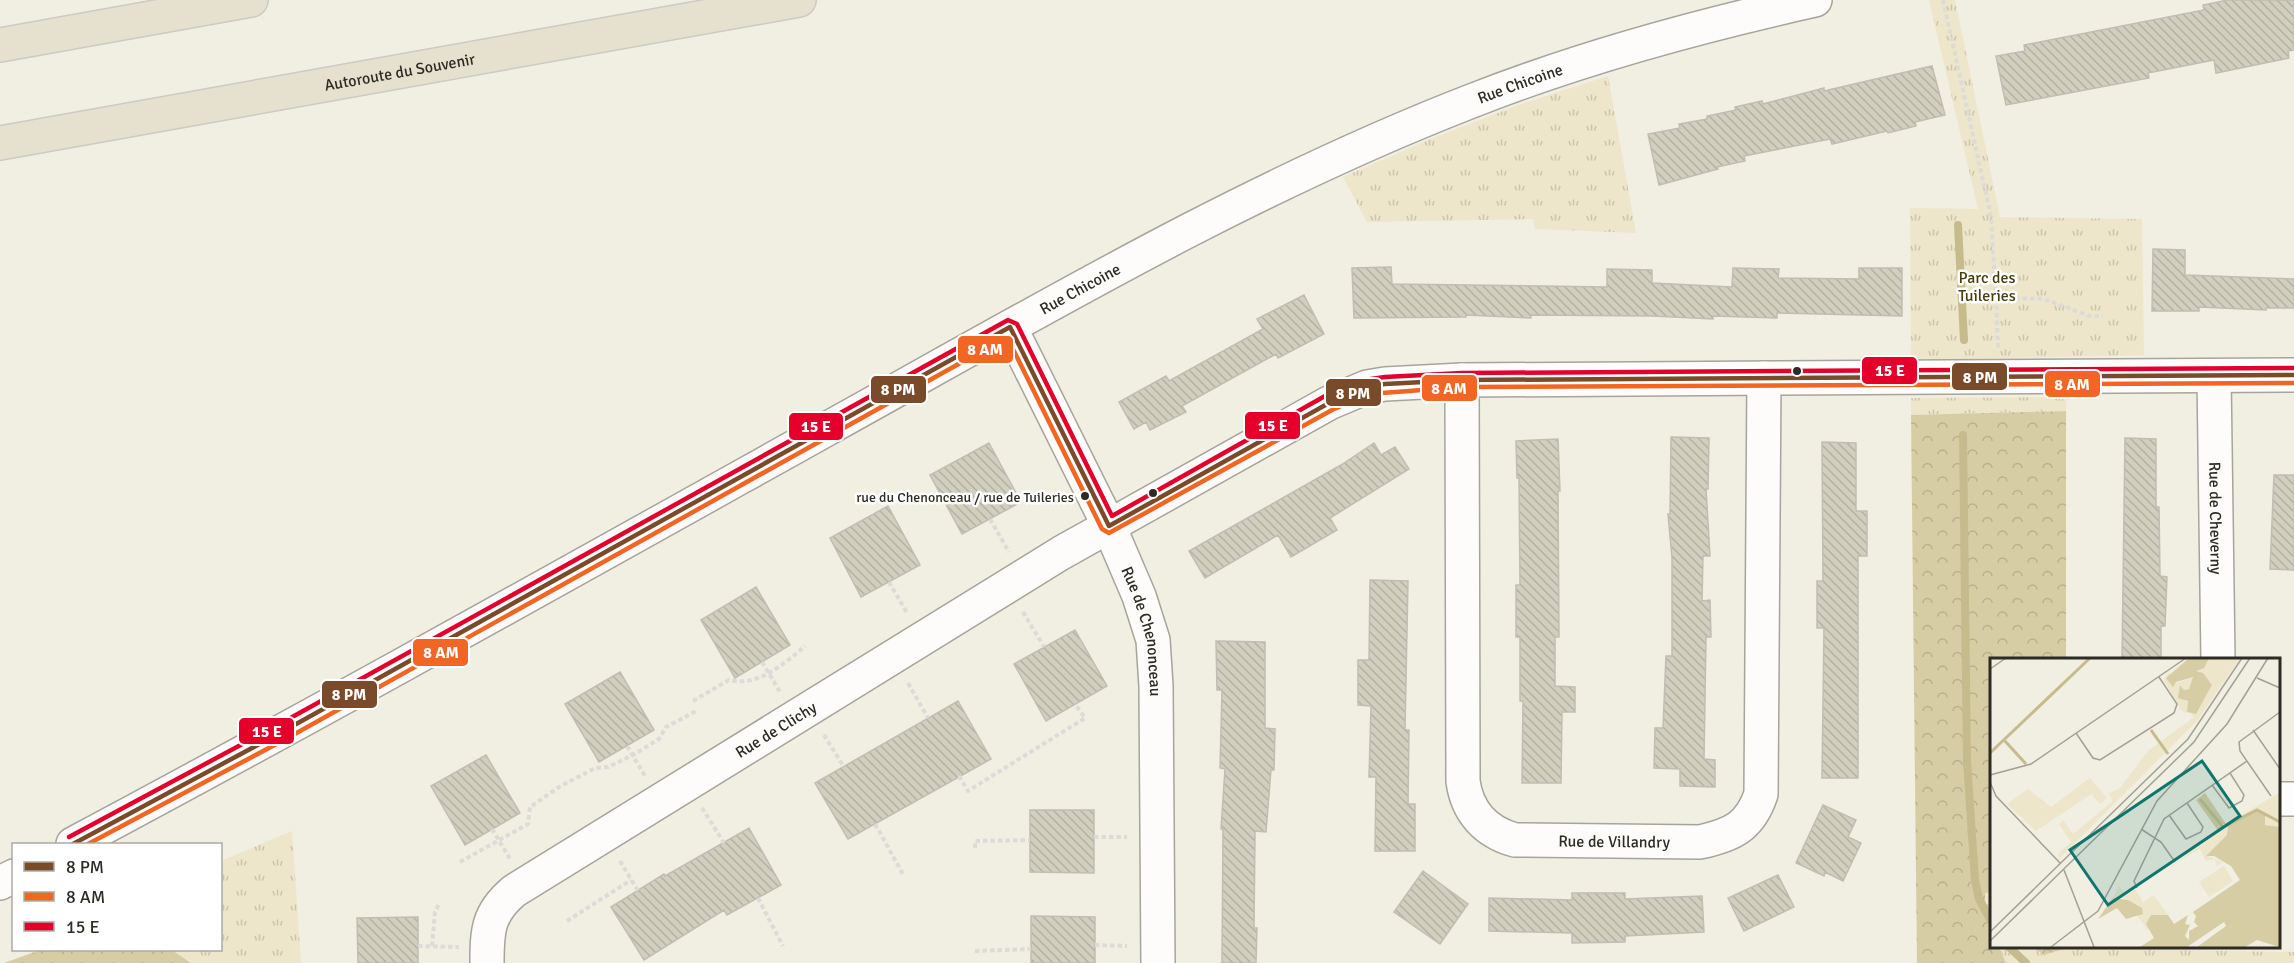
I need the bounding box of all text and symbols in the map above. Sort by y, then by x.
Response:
street label: Autoroute du Souvenir [323,49,477,96]
street label: Rue Chicoine [1475,60,1565,109]
street label: Rue Chicoine [1036,259,1124,319]
park label: Parc des Tuileries [1958,268,2016,306]
line badge: 8 AM [957,335,1014,364]
text: 8 AM [967,340,1003,360]
line badge: 15 E [1861,356,1918,385]
text: 15 E [1875,361,1905,381]
line badge: 8 PM [1951,362,2008,391]
unlabelled marker [1791,365,1803,377]
text: 8 PM [1963,368,1997,388]
line badge: 8 AM [2044,370,2101,398]
line badge: 8 AM [1421,374,1478,402]
line badge: 8 PM [870,375,927,404]
text: 8 AM [2054,375,2090,395]
line badge: 8 PM [1325,378,1382,407]
text: 8 AM [1431,379,1467,399]
text: 8 PM [881,380,915,400]
text: 8 PM [1336,384,1370,404]
line badge: 15 E [1244,411,1301,440]
line badge: 15 E [788,412,844,441]
text: 15 E [1258,416,1288,436]
text: 15 E [801,417,831,437]
street label: Rue de Cheverny [2204,462,2226,575]
unlabelled marker [1147,487,1159,499]
place label: rue du Chenonceau / rue de Tuileries [856,489,1074,506]
marker: rue du Chenonceau / rue de Tuileries [1079,490,1091,502]
street label: Rue de Chenonceau [1116,564,1165,696]
line badge: 8 AM [412,638,469,667]
text: 8 AM [423,643,459,663]
inset map [1990,658,2279,948]
line badge: 8 PM [321,680,378,709]
text: 8 PM [332,685,366,705]
street label: Rue de Clichy [732,697,821,763]
line badge: 15 E [238,717,295,745]
text: 15 E [252,722,282,742]
street label: Rue de Villandry [1558,831,1671,853]
legend [12,843,222,951]
text: 8 PM [66,856,104,878]
text: 8 AM [66,886,105,908]
text: 15 E [66,916,100,938]

